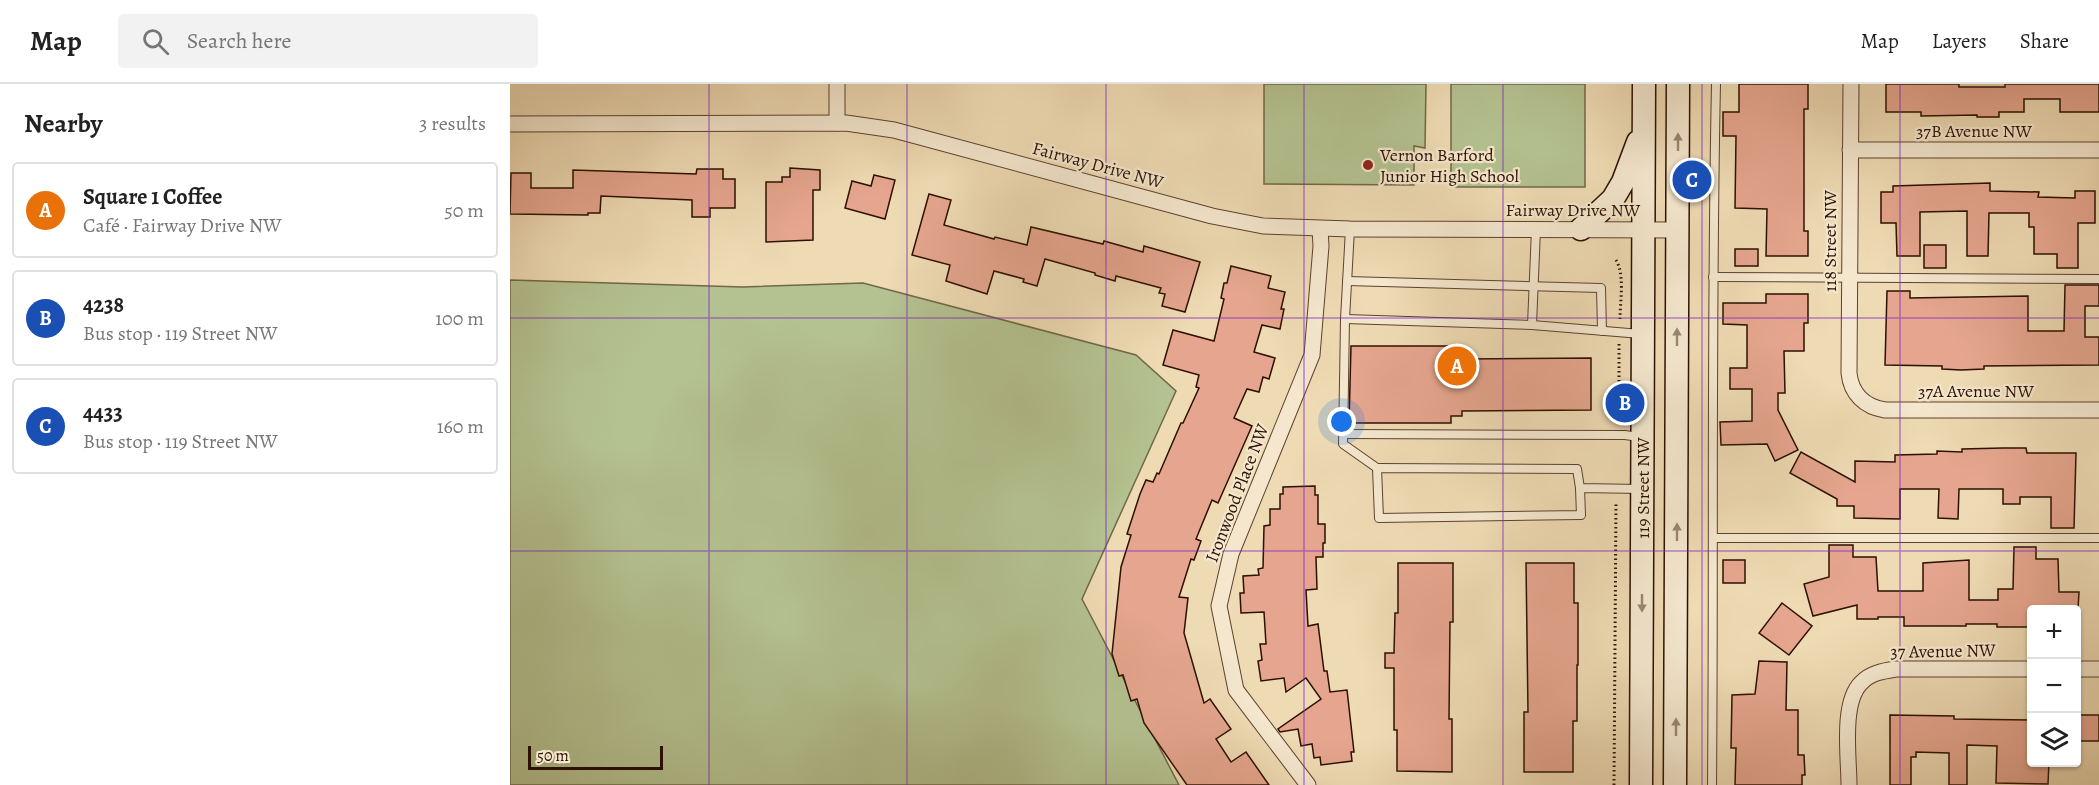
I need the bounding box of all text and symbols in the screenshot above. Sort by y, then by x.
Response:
search box [118,14,538,68]
text: Map [30,22,82,60]
icon: search [139,25,172,58]
text: Search here [187,26,291,56]
text: Map [1860,27,1899,55]
text: Layers [1932,27,1987,55]
text: Share [2020,27,2069,55]
text: Nearby [24,106,103,141]
text: 3 results [419,110,486,137]
street label: 37B Avenue NW [1916,119,2032,143]
one-way arrow [1673,132,1683,151]
street label: Fairway Drive NW [1030,136,1166,194]
place label: Vernon Barford Junior High School [1379,143,1519,188]
marker: Vernon Barford Junior High School [1361,158,1375,172]
pin: C [1672,158,1712,202]
text: Square 1 Coffee [83,182,222,212]
street label: 118 Street NW [1818,190,1842,292]
text: A [39,197,52,224]
text: 50 m [444,197,484,224]
street label: Fairway Drive NW [1506,198,1641,222]
text: Café · Fairway Drive NW [83,212,282,239]
text: 4238 [83,290,124,320]
text: B [39,305,52,332]
text: 100 m [435,305,484,332]
text: Bus stop · 119 Street NW [83,320,278,347]
one-way arrow [1672,327,1682,346]
pin: A [1438,344,1476,388]
street label: 37A Avenue NW [1918,379,2034,403]
pin: B [1606,380,1644,426]
text: 4433 [83,398,123,428]
your location [1327,407,1356,436]
text: C [39,413,52,440]
text: 160 m [437,413,484,440]
street label: Ironwood Place NW [1200,420,1275,566]
text: Bus stop · 119 Street NW [83,428,278,455]
street label: 119 Street NW [1631,437,1655,539]
one-way arrow [1672,522,1682,541]
one-way arrow [1637,594,1647,613]
map controls [2027,605,2081,767]
button: + [2027,605,2081,659]
street label: 37 Avenue NW [1890,638,1996,664]
button: − [2027,659,2081,713]
button: layers [2027,713,2081,767]
one-way arrow [1671,717,1680,736]
scale bar [528,743,663,770]
text: 50 m [537,745,569,767]

